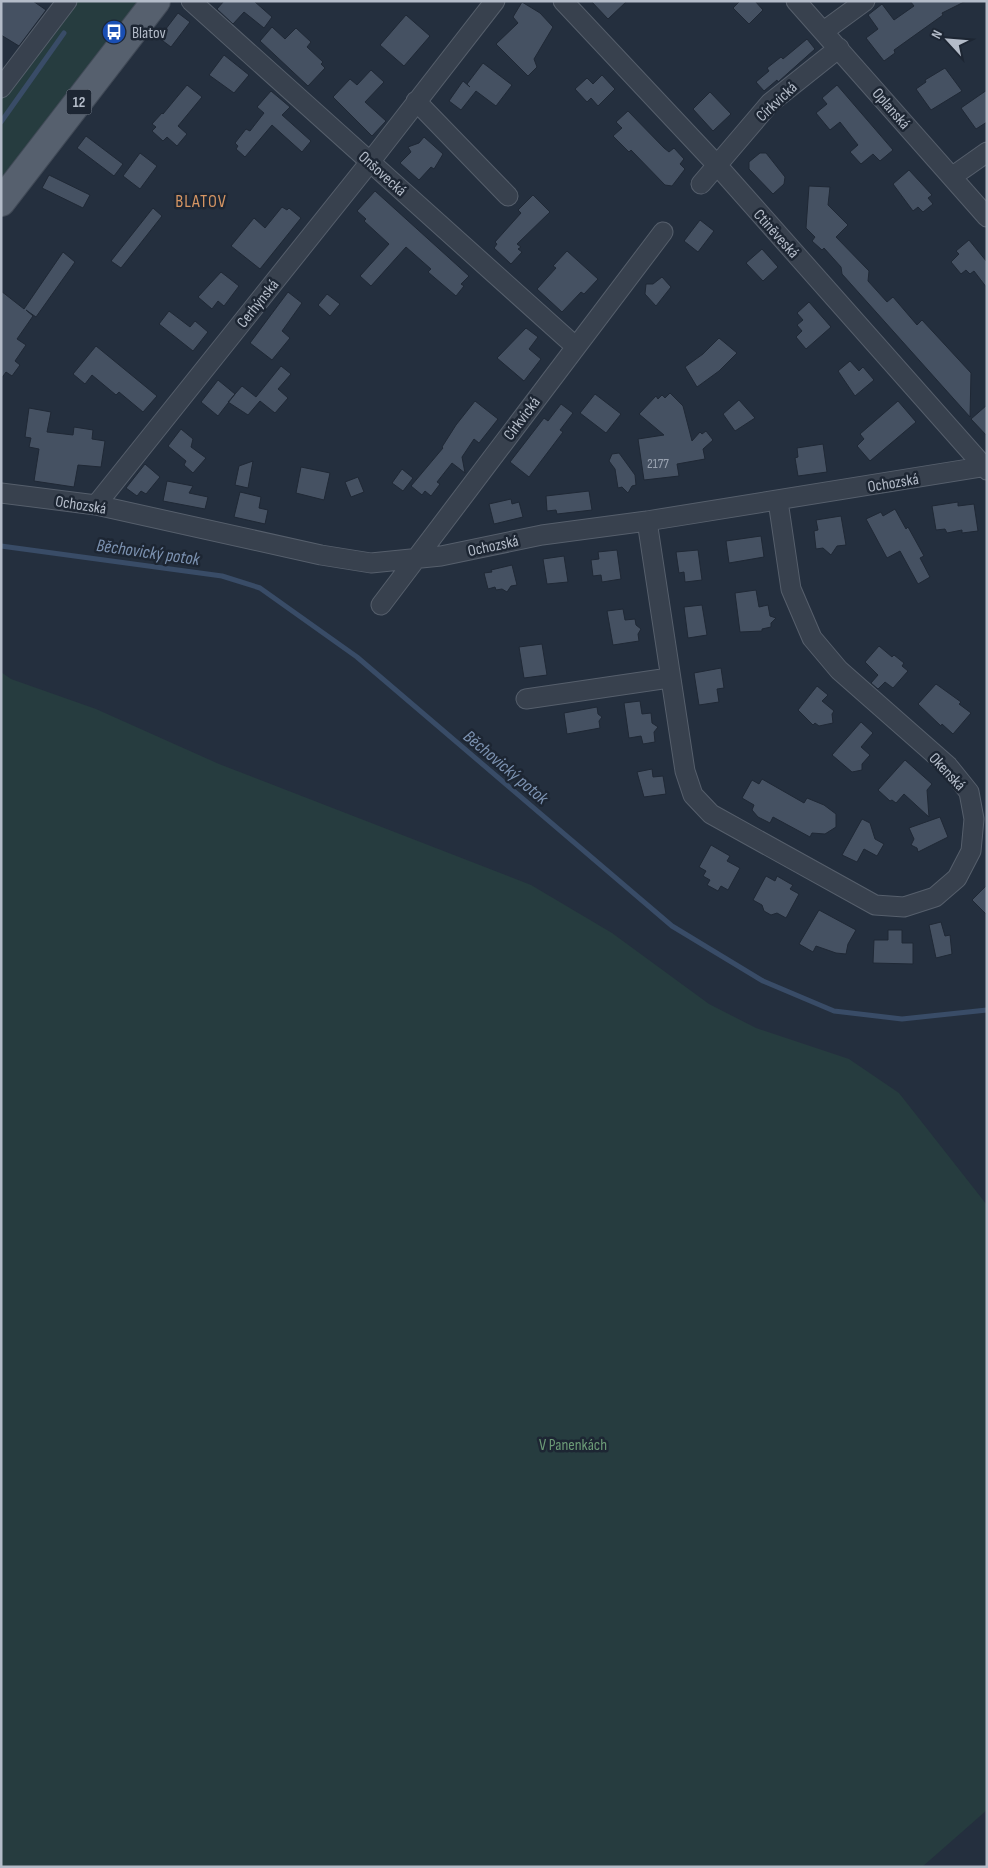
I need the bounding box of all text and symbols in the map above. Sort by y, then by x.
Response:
north arrow [923,15,973,65]
bus stop icon: Blatov [101,19,127,45]
place label: Blatov [132,24,166,43]
text: N [927,27,946,42]
street label: Církvická [753,78,802,126]
street label: Oplanská [868,84,914,134]
road number: 12 [66,90,92,114]
street label: Onšovecká [354,148,410,201]
district label: BLATOV [175,191,227,212]
street label: Ctiněveská [749,206,803,262]
street label: Cerhýnská [233,276,283,332]
street label: Církvická [500,394,545,444]
house number: 2177 [647,455,669,472]
street label: Ochozská [866,470,920,497]
street label: Ochozská [54,492,108,519]
street label: Ochozská [466,532,520,561]
water label: Běchovický potok [95,535,202,570]
water label: Běchovický potok [459,726,553,810]
street label: Okenská [925,749,969,795]
park label: V Panenkách [539,1436,607,1455]

